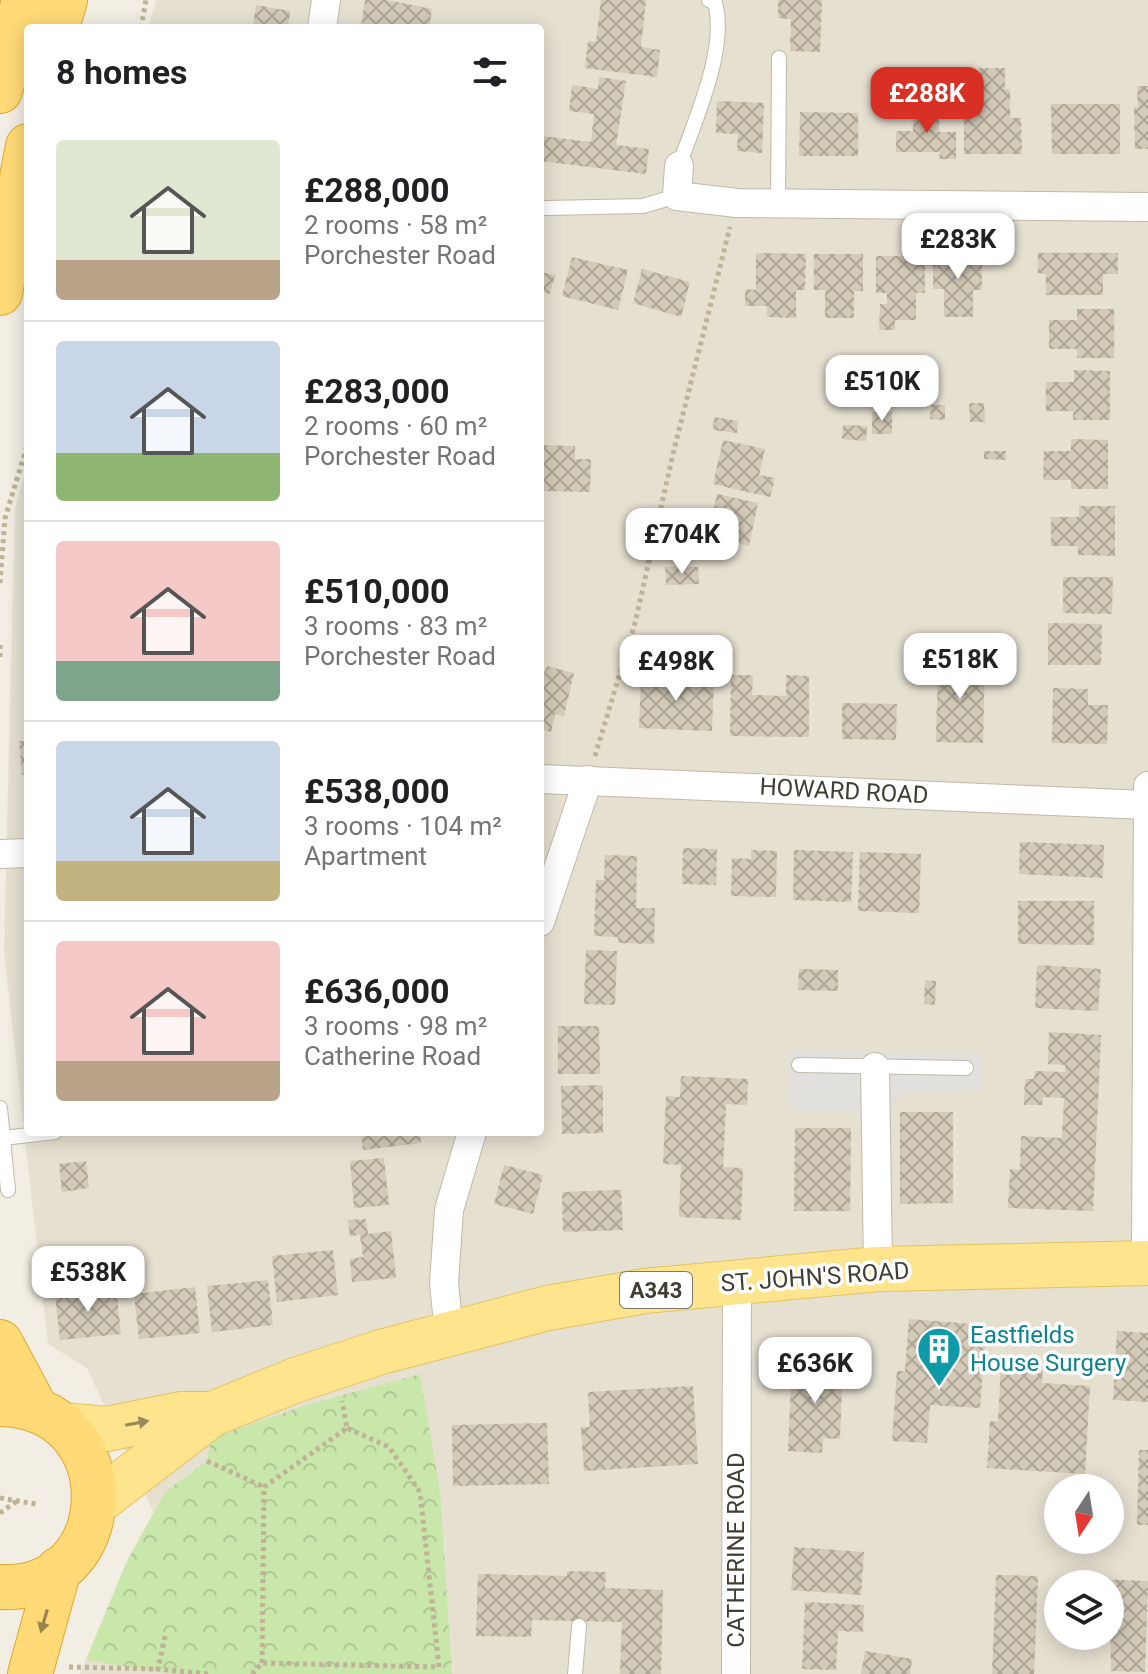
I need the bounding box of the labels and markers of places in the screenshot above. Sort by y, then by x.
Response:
pin: £288K [871,67,983,135]
pin: £283K [902,213,1014,281]
pin: £510K [826,355,938,423]
pin: £704K [626,508,738,576]
pin: £518K [904,633,1016,701]
pin: £498K [620,635,732,703]
pin: £538K [32,1246,144,1314]
place label: Eastfields House Surgery [970,1321,1127,1377]
building icon: Eastfields House Surgery [915,1325,963,1388]
pin: £636K [759,1337,871,1405]

